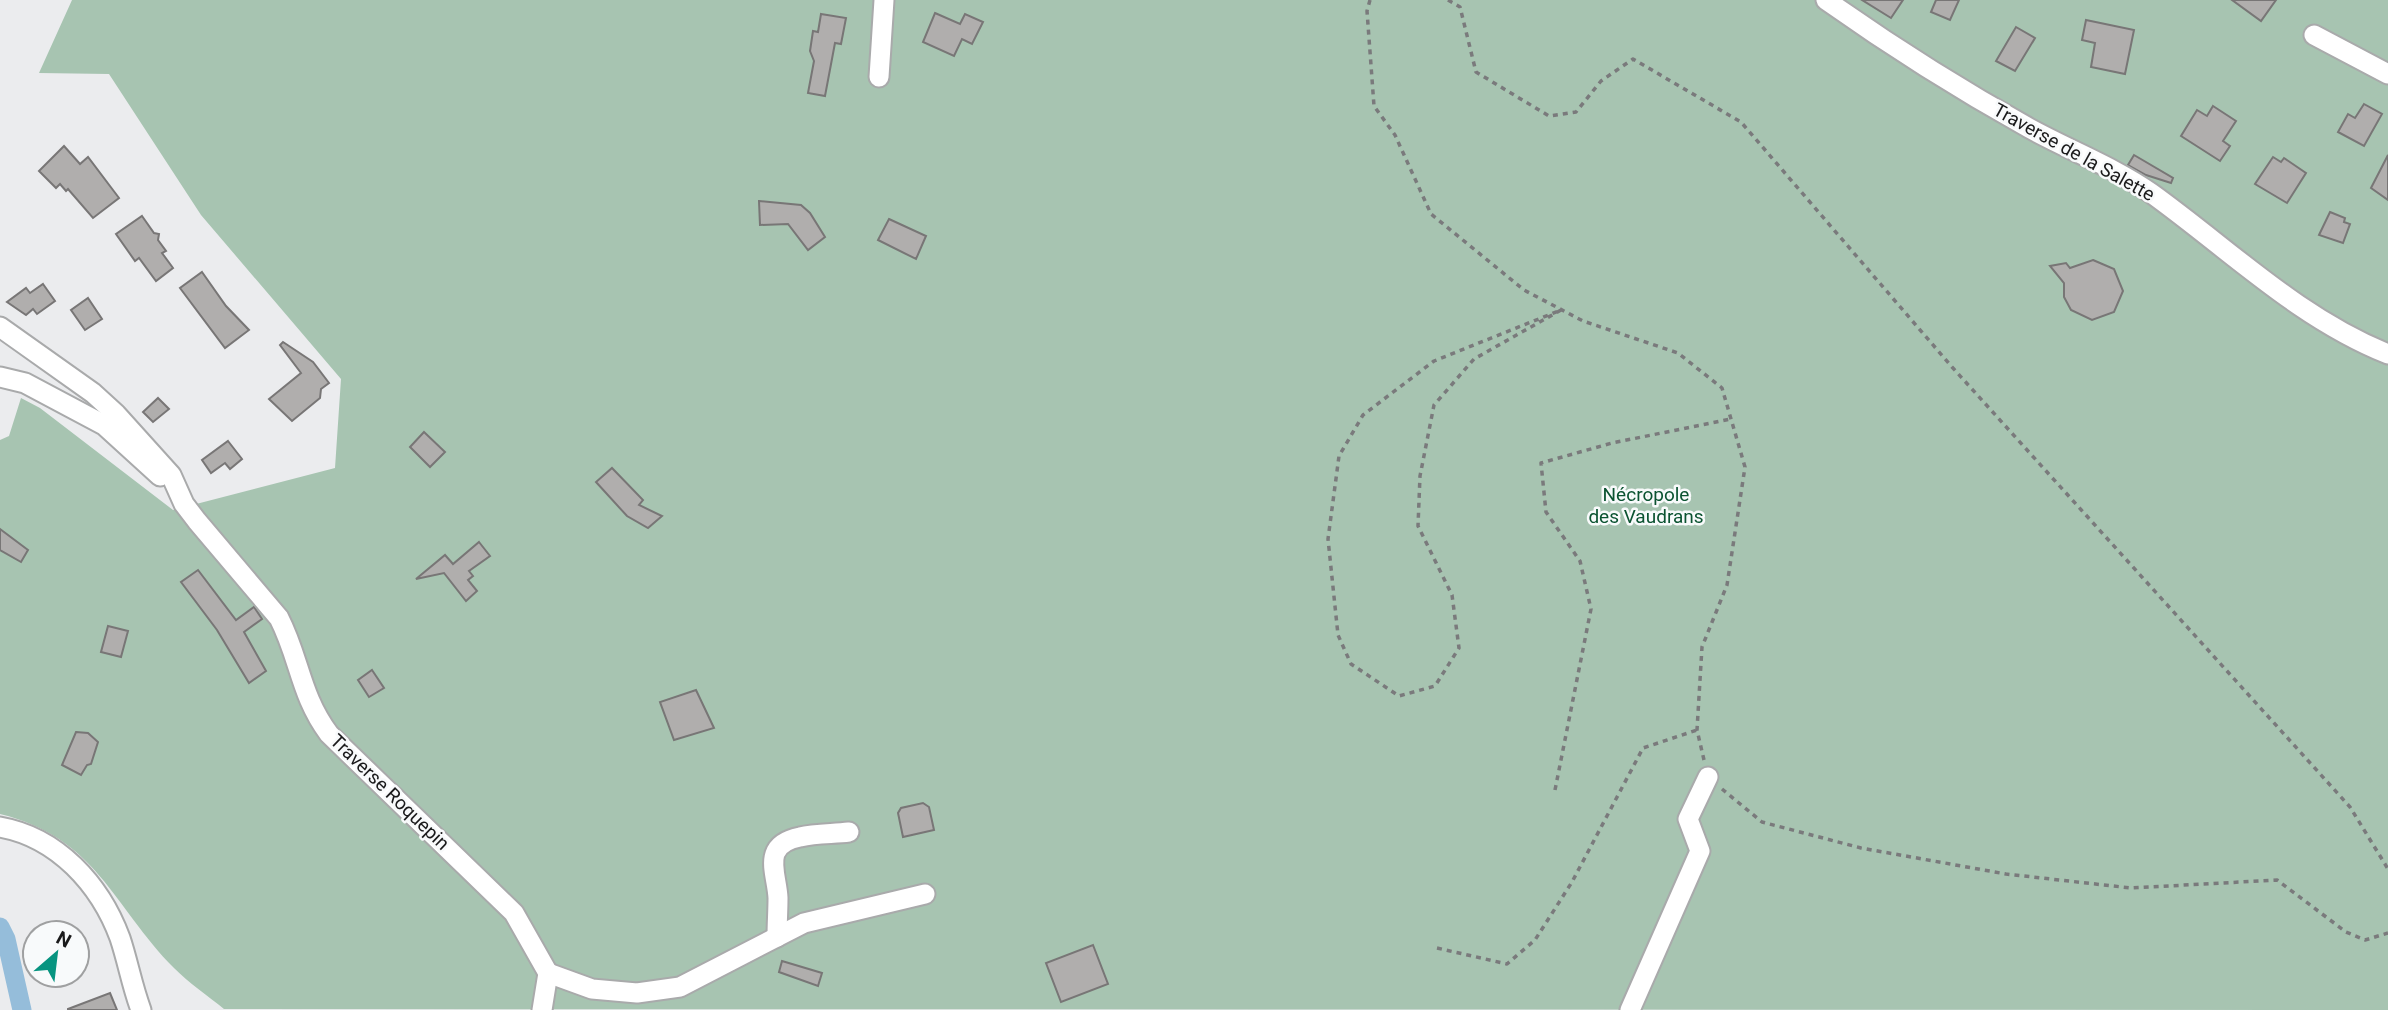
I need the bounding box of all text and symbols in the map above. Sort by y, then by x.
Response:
street label: Traverse de la Salette [1989,98,2159,206]
park label: Nécropole des Vaudrans [1588,483,1704,528]
street label: Traverse Roquepin [326,729,454,855]
north arrow [21,919,91,989]
text: N [52,926,75,953]

